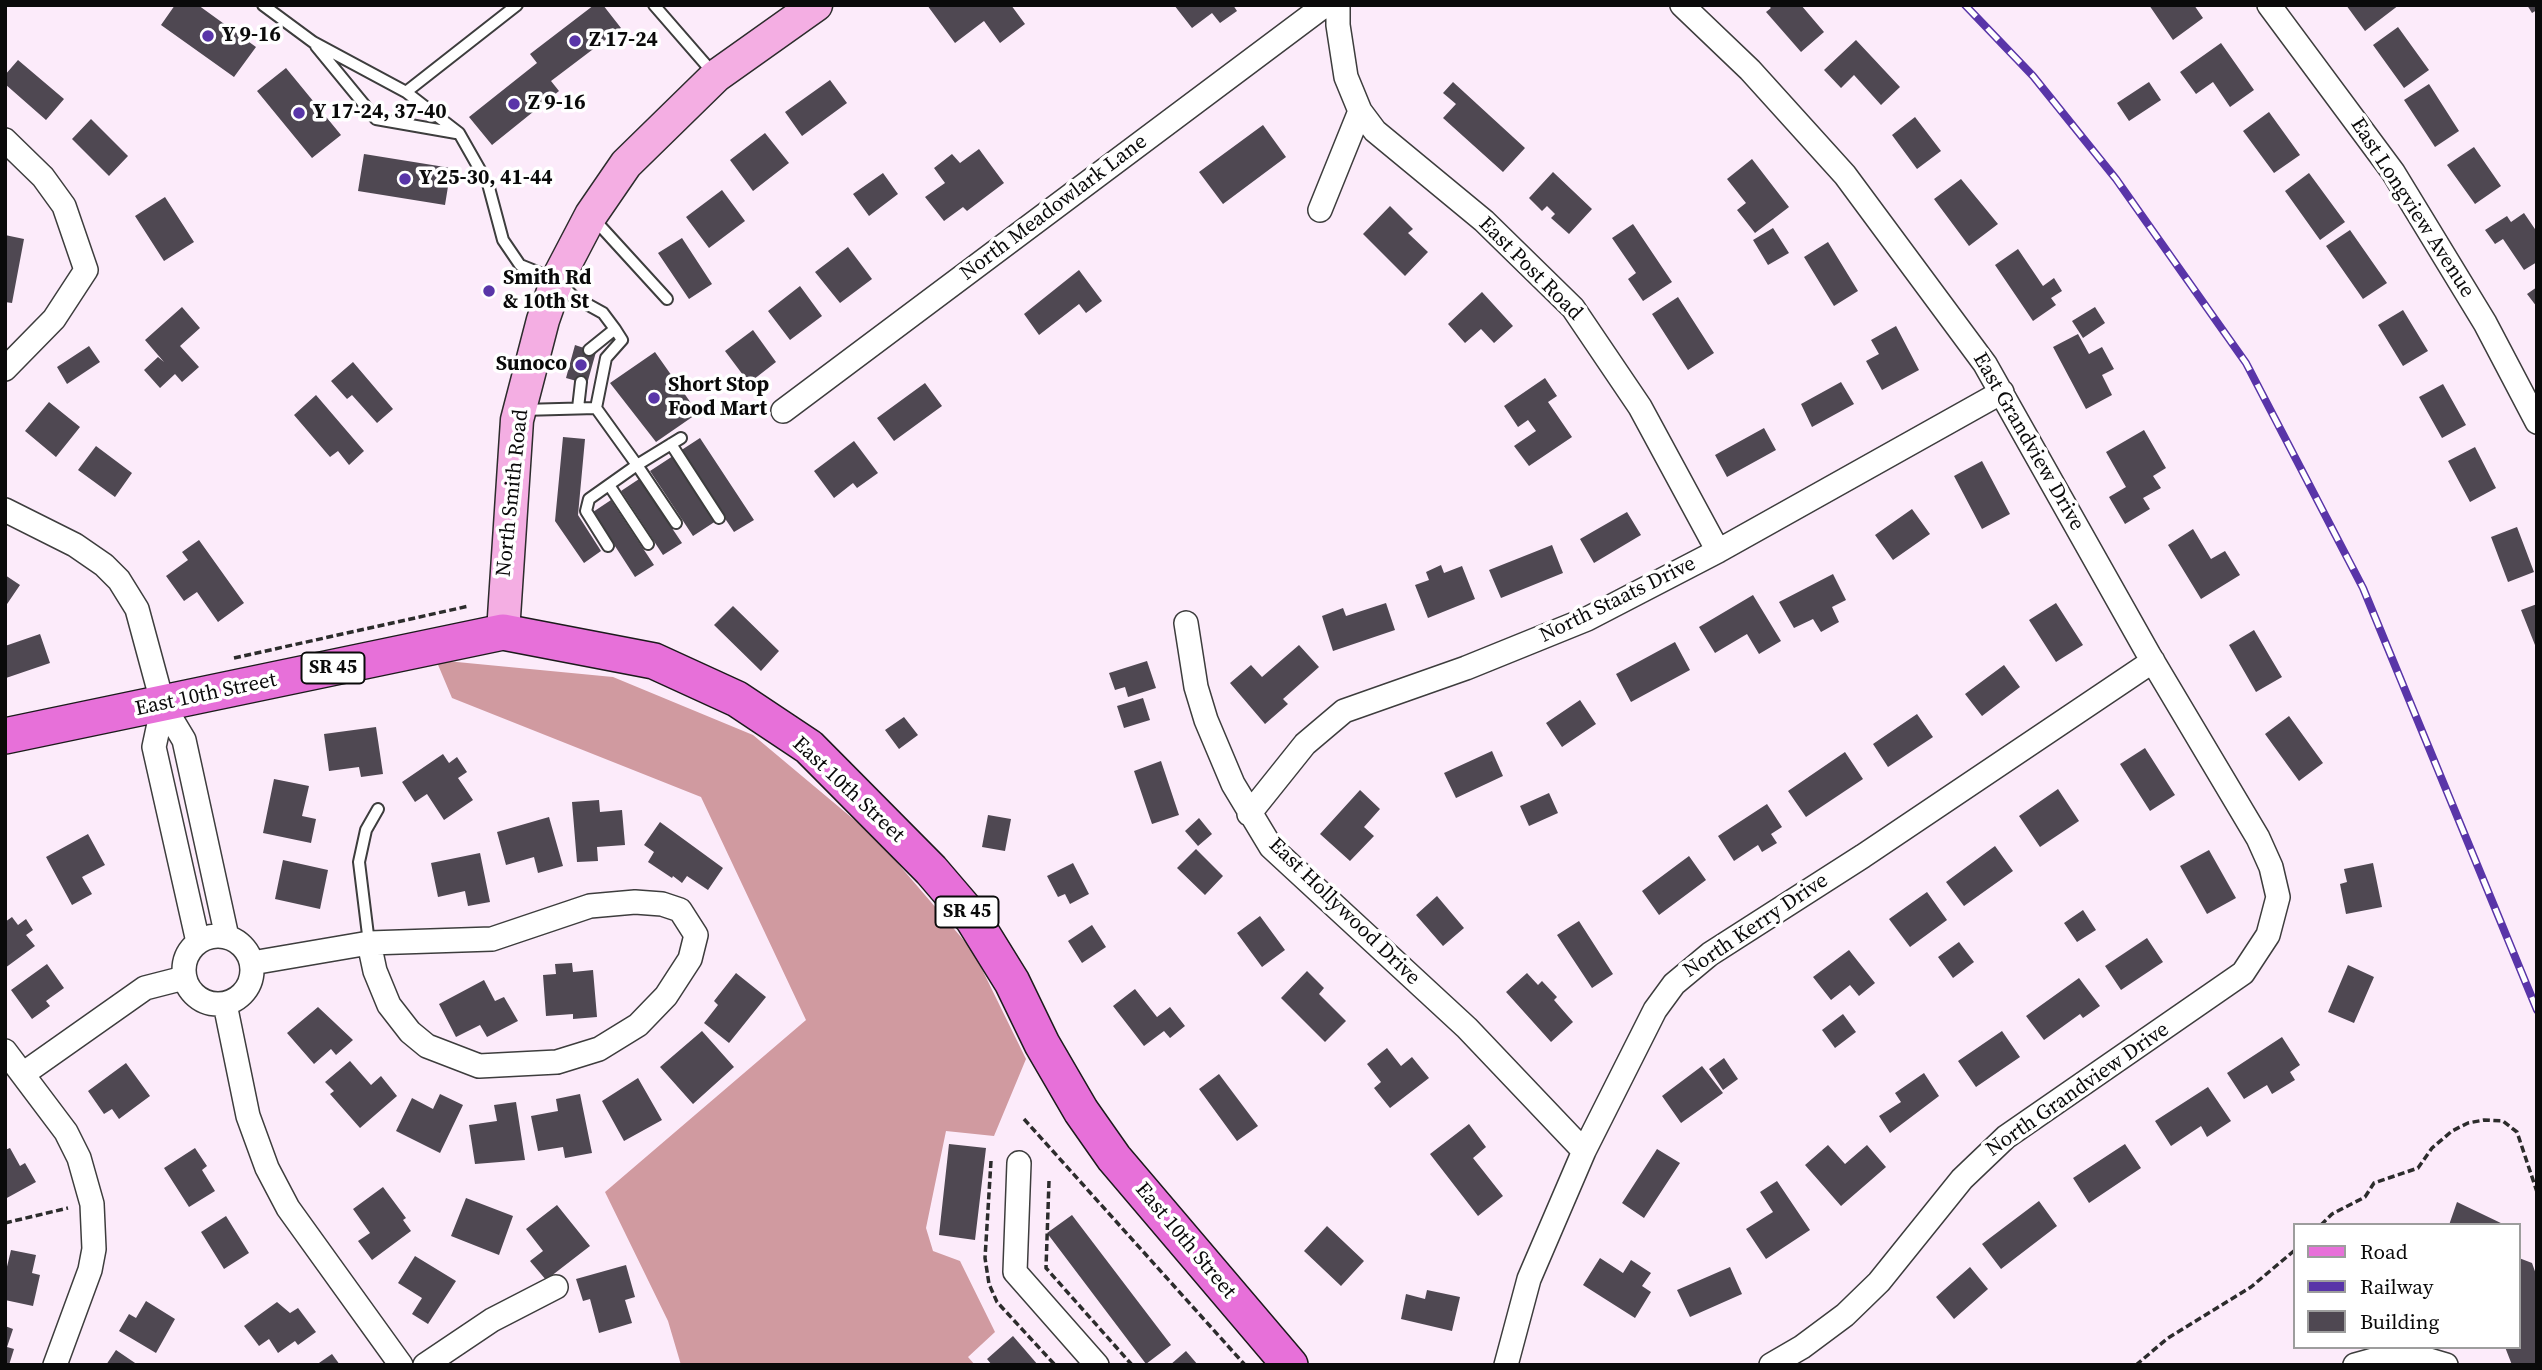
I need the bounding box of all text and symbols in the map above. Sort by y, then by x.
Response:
place label: Y 9-16 [222,23,281,49]
marker: Y 9-16 [200,28,216,44]
place label: Z 17-24 [589,28,658,54]
marker: Z 17-24 [567,33,583,49]
place label: Z 9-16 [528,91,586,117]
marker: Z 9-16 [506,96,522,112]
place label: Y 17-24, 37-40 [313,100,447,126]
marker: Y 17-24, 37-40 [291,105,307,121]
street label: East Longview Avenue [2344,113,2480,303]
street label: North Meadowlark Lane [956,130,1152,286]
place label: Y 25-30, 41-44 [419,166,553,192]
marker: Y 25-30, 41-44 [397,171,413,187]
street label: East Post Road [1473,212,1587,326]
place label: Smith Rd & 10th St [503,266,591,316]
marker: Smith Rd & 10th St [481,283,497,299]
street label: East Grandview Drive [1967,349,2089,535]
place label: Sunoco [496,352,567,378]
marker: Sunoco [573,357,589,373]
place label: Short Stop Food Mart [668,373,769,423]
marker: Short Stop Food Mart [646,390,662,406]
street label: North Smith Road [492,408,534,578]
street label: North Staats Drive [1536,551,1700,649]
road number: SR 45 [302,652,364,684]
street label: East 10th Street [133,668,279,722]
street label: East 10th Street [787,732,909,848]
street label: East Hollywood Drive [1263,833,1425,991]
street label: North Kerry Drive [1679,868,1833,984]
road number: SR 45 [936,896,998,928]
street label: North Grandview Drive [1982,1017,2174,1163]
street label: East 10th Street [1129,1178,1241,1304]
legend [2294,1223,2521,1349]
text: Road [2360,1237,2408,1266]
text: Railway [2360,1272,2434,1301]
text: Building [2360,1307,2439,1336]

